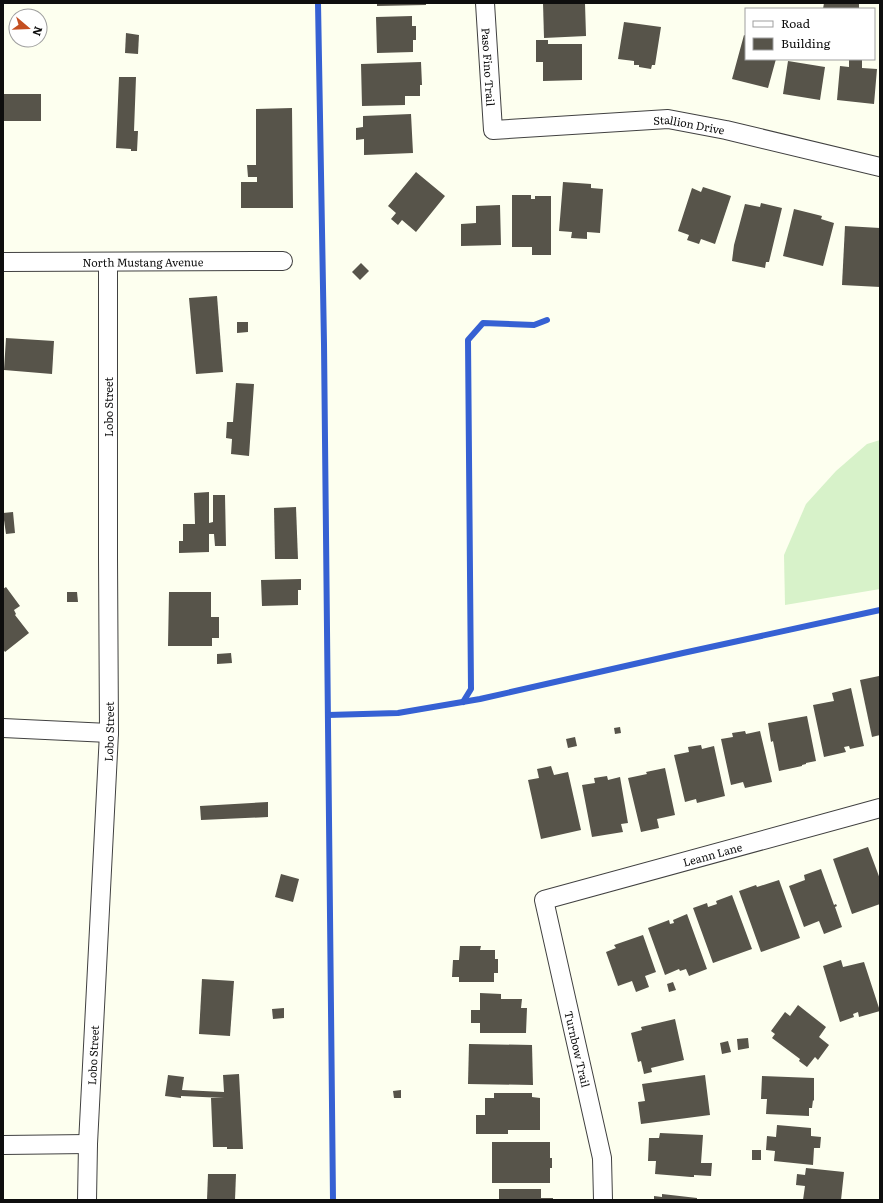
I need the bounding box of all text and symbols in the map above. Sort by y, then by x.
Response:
north arrow [8,8,48,48]
legend [745,8,875,60]
text: Road [781,14,811,32]
text: N [29,25,47,39]
street label: Paso Fino Trail [479,27,500,107]
text: Building [781,34,831,52]
street label: Stallion Drive [653,111,726,138]
street label: North Mustang Avenue [82,253,204,270]
street label: Lobo Street [100,376,116,437]
street label: Lobo Street [100,701,117,762]
street label: Leann Lane [681,838,744,870]
street label: Turnbow Trail [561,1009,595,1089]
street label: Lobo Street [83,1024,102,1085]

